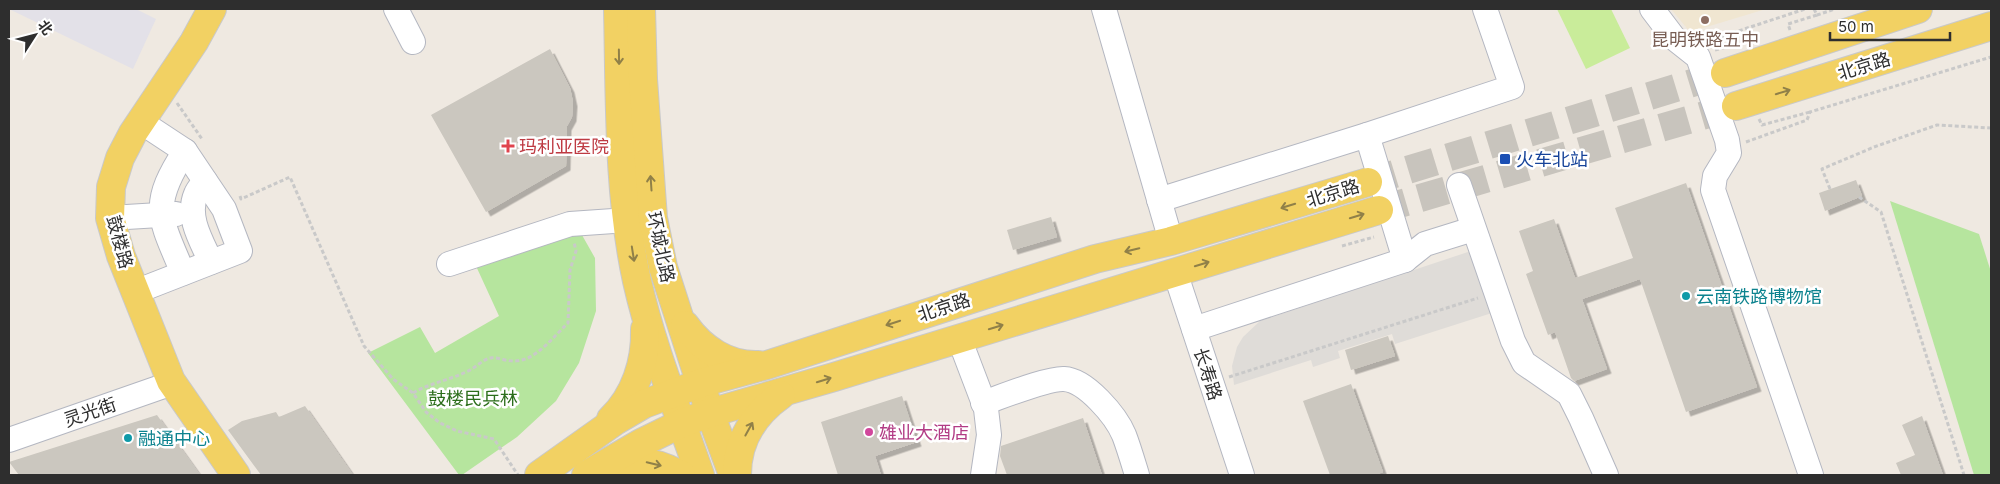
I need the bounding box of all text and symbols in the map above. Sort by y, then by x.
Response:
north arrow [10,10,60,60]
scale bar [1830,10,1950,42]
marker: 昆明铁路五中 [1699,14,1711,26]
text: 北 [35,16,57,38]
text: 50 m [1838,17,1874,36]
place label: 昆明铁路五中 [1651,29,1759,50]
street label: 北京路 [1835,48,1893,84]
one-way arrow [614,49,624,65]
one-way arrow [1774,86,1790,96]
place label: 玛利亚医院 [519,136,609,157]
marker: 玛利亚医院 [501,139,515,153]
place label: 火车北站 [1516,149,1588,170]
marker: 火车北站 [1498,152,1512,166]
street label: 北京路 [1304,175,1362,211]
one-way arrow [646,176,655,192]
one-way arrow [1281,202,1297,212]
street label: 环城北路 [643,210,679,284]
one-way arrow [1349,211,1365,221]
street label: 鼓楼路 [103,213,137,271]
one-way arrow [628,246,638,262]
one-way arrow [1124,246,1140,255]
one-way arrow [1193,259,1209,269]
place label: 云南铁路博物馆 [1696,286,1822,307]
street label: 北京路 [915,289,973,325]
marker: 云南铁路博物馆 [1680,290,1692,302]
one-way arrow [885,319,901,329]
one-way arrow [988,321,1004,331]
street label: 长寿路 [1190,345,1226,403]
one-way arrow [816,375,832,385]
park label: 鼓楼民兵林 [428,388,518,409]
street label: 灵光街 [61,393,119,431]
one-way arrow [744,421,754,436]
place label: 雄业大酒店 [879,422,969,443]
marker: 雄业大酒店 [863,426,875,438]
place label: 融通中心 [138,428,210,449]
marker: 融通中心 [122,432,134,444]
one-way arrow [645,460,661,469]

